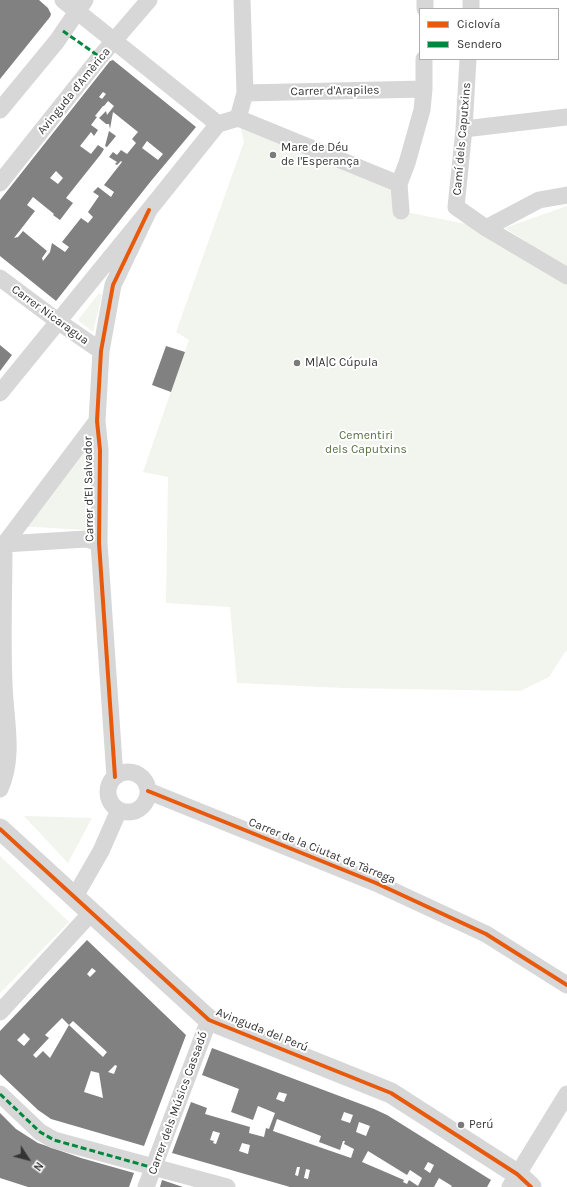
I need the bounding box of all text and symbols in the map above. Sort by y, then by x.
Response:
legend [419,8,559,60]
text: Ciclovía [457,17,500,31]
text: Sendero [457,37,502,51]
street label: Avinguda d'Amèrica [34,45,114,137]
street label: Camí dels Caputxins [450,82,474,196]
street label: Carrer d'Arapiles [290,83,380,99]
place label: Mare de Déu de l'Esperança [281,141,359,169]
marker: Mare de Déu de l'Esperança [268,150,278,160]
street label: Carrer Nicaragua [8,282,92,348]
place label: M|A|C Cúpula [305,356,378,370]
marker: M|A|C Cúpula [292,358,302,368]
park label: Cementiri dels Caputxins [325,429,407,457]
street label: Carrer d'El Salvador [81,436,97,542]
street label: Carrer de la Ciutat de Tàrrega [246,815,398,887]
street label: Avinguda del Perú [214,1005,310,1055]
street label: Carrer dels Músics Cassadó [145,1029,211,1177]
place label: Perú [469,1118,493,1132]
marker: Perú [456,1120,466,1130]
north arrow [8,1139,48,1179]
text: N [31,1159,46,1173]

